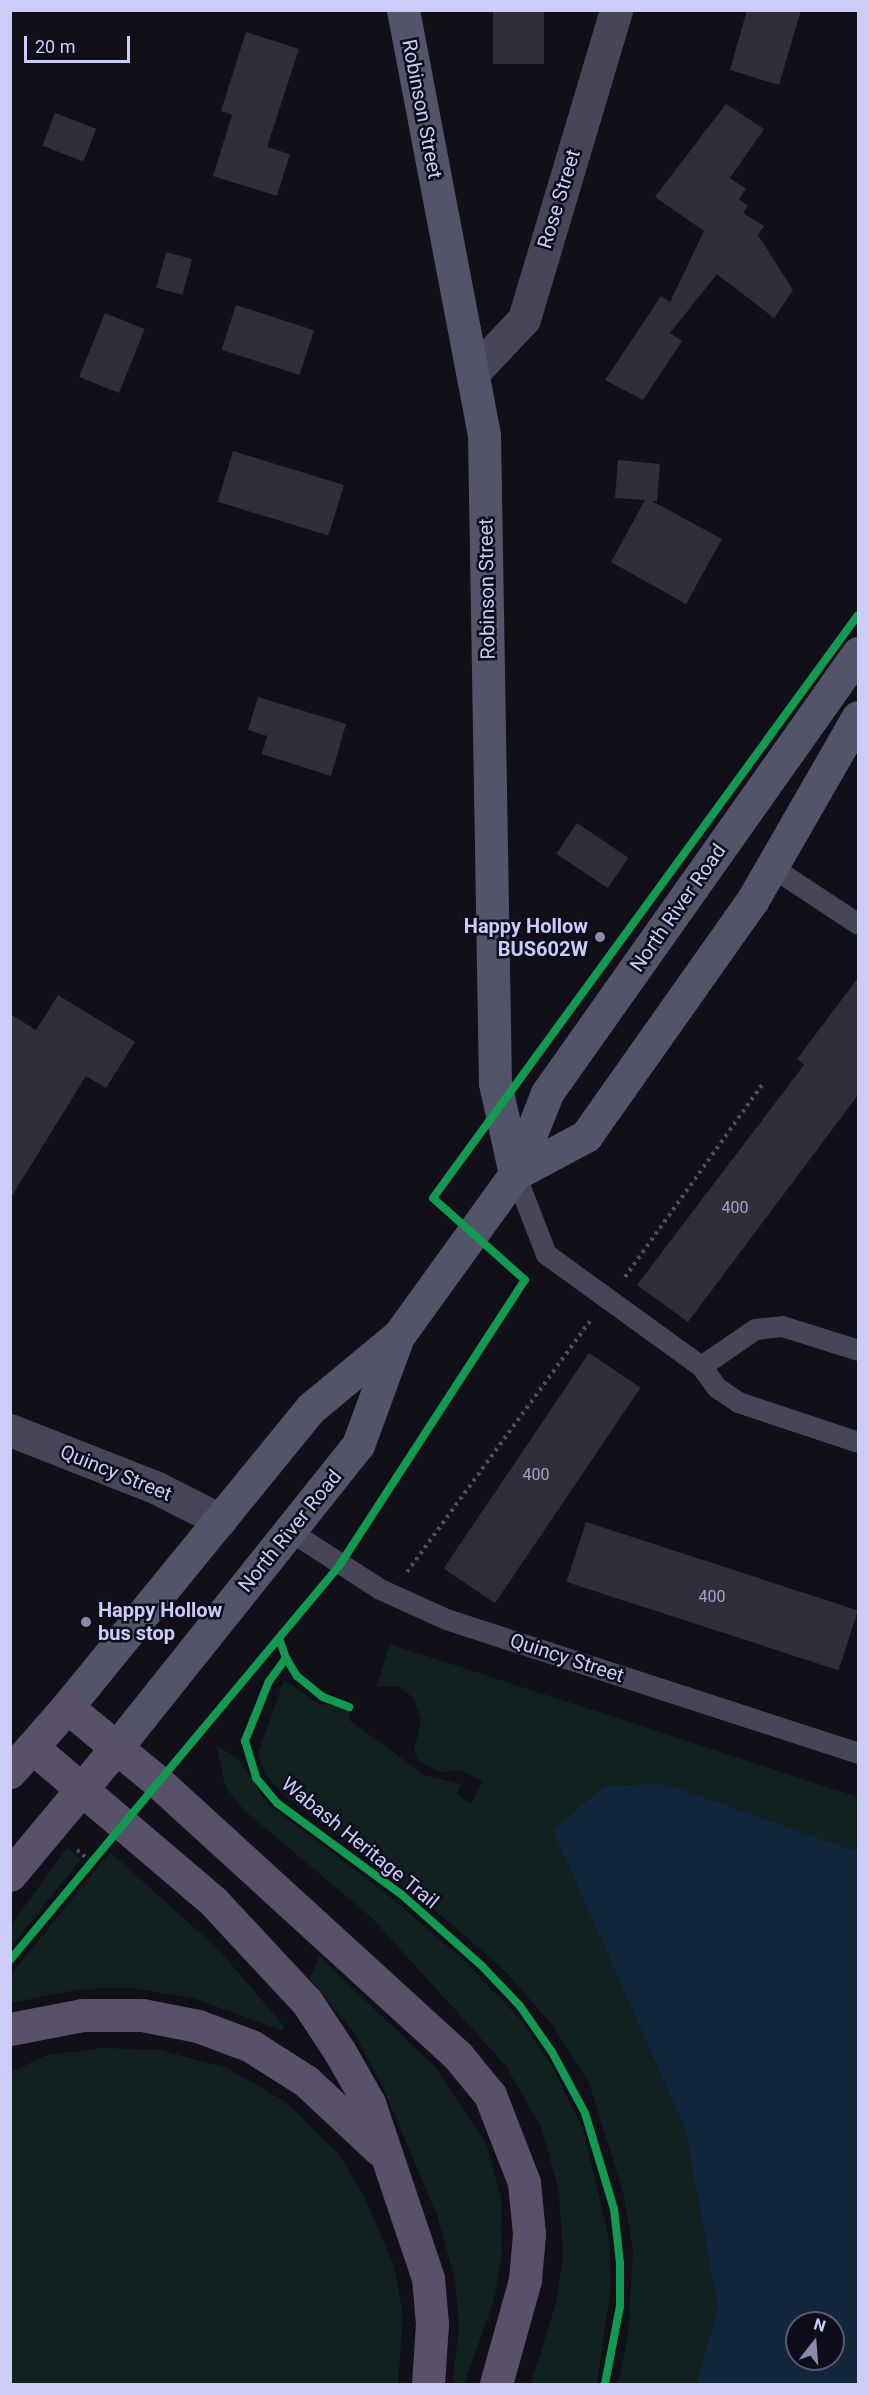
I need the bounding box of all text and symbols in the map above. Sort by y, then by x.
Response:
scale bar [27,24,134,62]
text: 20 m [35,36,75,57]
street label: Robinson Street [397,37,447,181]
street label: Rose Street [533,147,585,251]
street label: Robinson Street [474,518,500,660]
street label: North River Road [625,840,731,976]
place label: Happy Hollow BUS602W [464,914,588,961]
marker: Happy Hollow BUS602W [593,930,607,944]
house number: 400 [722,1198,748,1218]
street label: Quincy Street [57,1440,175,1506]
street label: North River Road [233,1465,347,1597]
house number: 400 [523,1465,549,1485]
house number: 400 [699,1587,725,1607]
place label: Happy Hollow bus stop [98,1598,222,1645]
marker: Happy Hollow bus stop [79,1615,93,1629]
street label: Quincy Street [507,1628,627,1688]
street label: Wabash Heritage Trail [276,1772,444,1914]
north arrow [785,2311,845,2371]
text: N [812,2314,828,2336]

